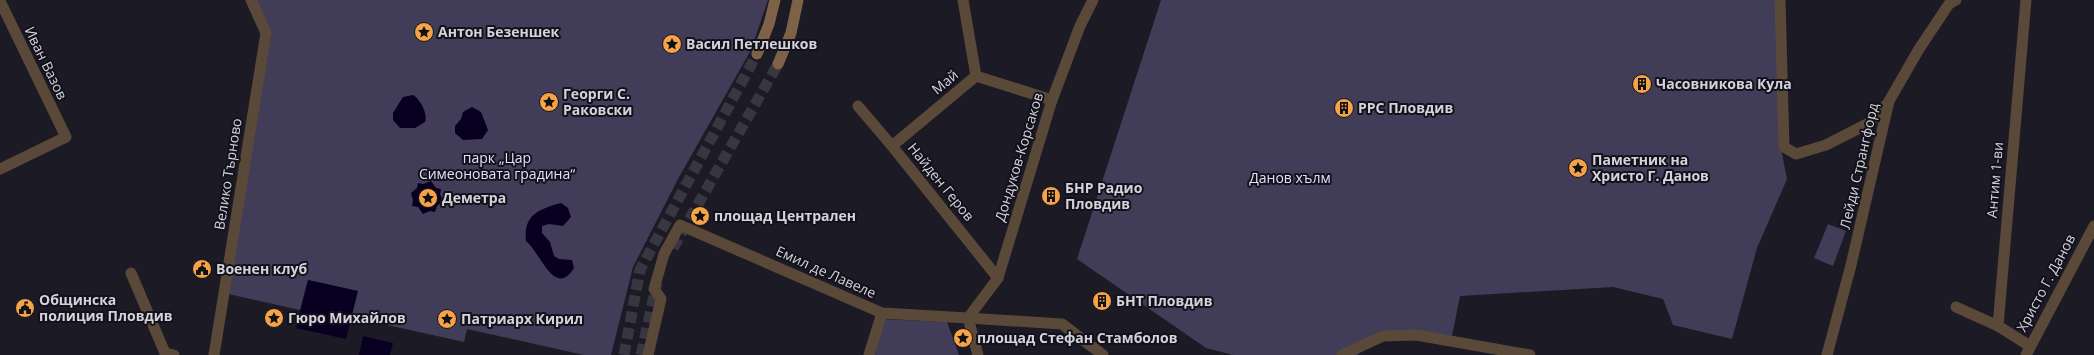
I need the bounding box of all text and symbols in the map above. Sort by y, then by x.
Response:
place icon: Антон Безеншек [413,21,435,43]
place label: Антон Безеншек [438,22,560,41]
street label: Иван Вазов [21,23,72,102]
place icon: Васил Петлешков [661,33,683,55]
place label: Васил Петлешков [686,34,817,53]
street label: Май [927,65,962,98]
building icon: Часовникова Кула [1631,73,1653,95]
place label: Часовникова Кула [1656,74,1792,93]
place label: Георги С. Раковски [563,84,632,119]
street label: Дондуков-Корсаков [990,90,1047,224]
place icon: Георги С. Раковски [538,91,560,113]
building icon: РРС Пловдив [1333,97,1355,119]
place label: РРС Пловдив [1358,98,1453,117]
street label: Лейди Странгфорд [1835,101,1882,231]
street label: Велико Търново [209,117,246,231]
street label: Найден Геров [904,139,979,225]
street label: Антим 1-ви [1982,141,2007,219]
park label: парк „Цар Симеоновата градина“ [419,148,575,183]
place label: Паметник на Христо Г. Данов [1592,150,1709,185]
place icon: Паметник на Христо Г. Данов [1567,157,1589,179]
park label: Данов хълм [1249,168,1331,187]
place label: БНР Радио Пловдив [1065,178,1143,213]
building icon: БНР Радио Пловдив [1040,185,1062,207]
place icon: Деметра [417,187,439,209]
place label: Деметра [442,188,506,207]
place icon: площад Централен [689,205,711,227]
place label: площад Централен [714,206,856,225]
street label: Христо Г. Данов [2012,231,2079,335]
street label: Емил де Лавеле [773,241,879,302]
public building icon: Военен клуб [191,258,213,280]
place label: Военен клуб [216,259,307,278]
place label: Общинска полиция Пловдив [39,290,173,325]
building icon: БНТ Пловдив [1091,290,1113,312]
place label: БНТ Пловдив [1116,291,1213,310]
public building icon: Общинска полиция Пловдив [14,297,36,319]
place icon: Гюро Михайлов [263,307,285,329]
place label: Гюро Михайлов [288,308,406,327]
place icon: Патриарх Кирил [436,308,458,330]
place label: Патриарх Кирил [461,309,583,328]
place icon: площад Стефан Стамболов [952,327,974,349]
place label: площад Стефан Стамболов [977,328,1178,347]

